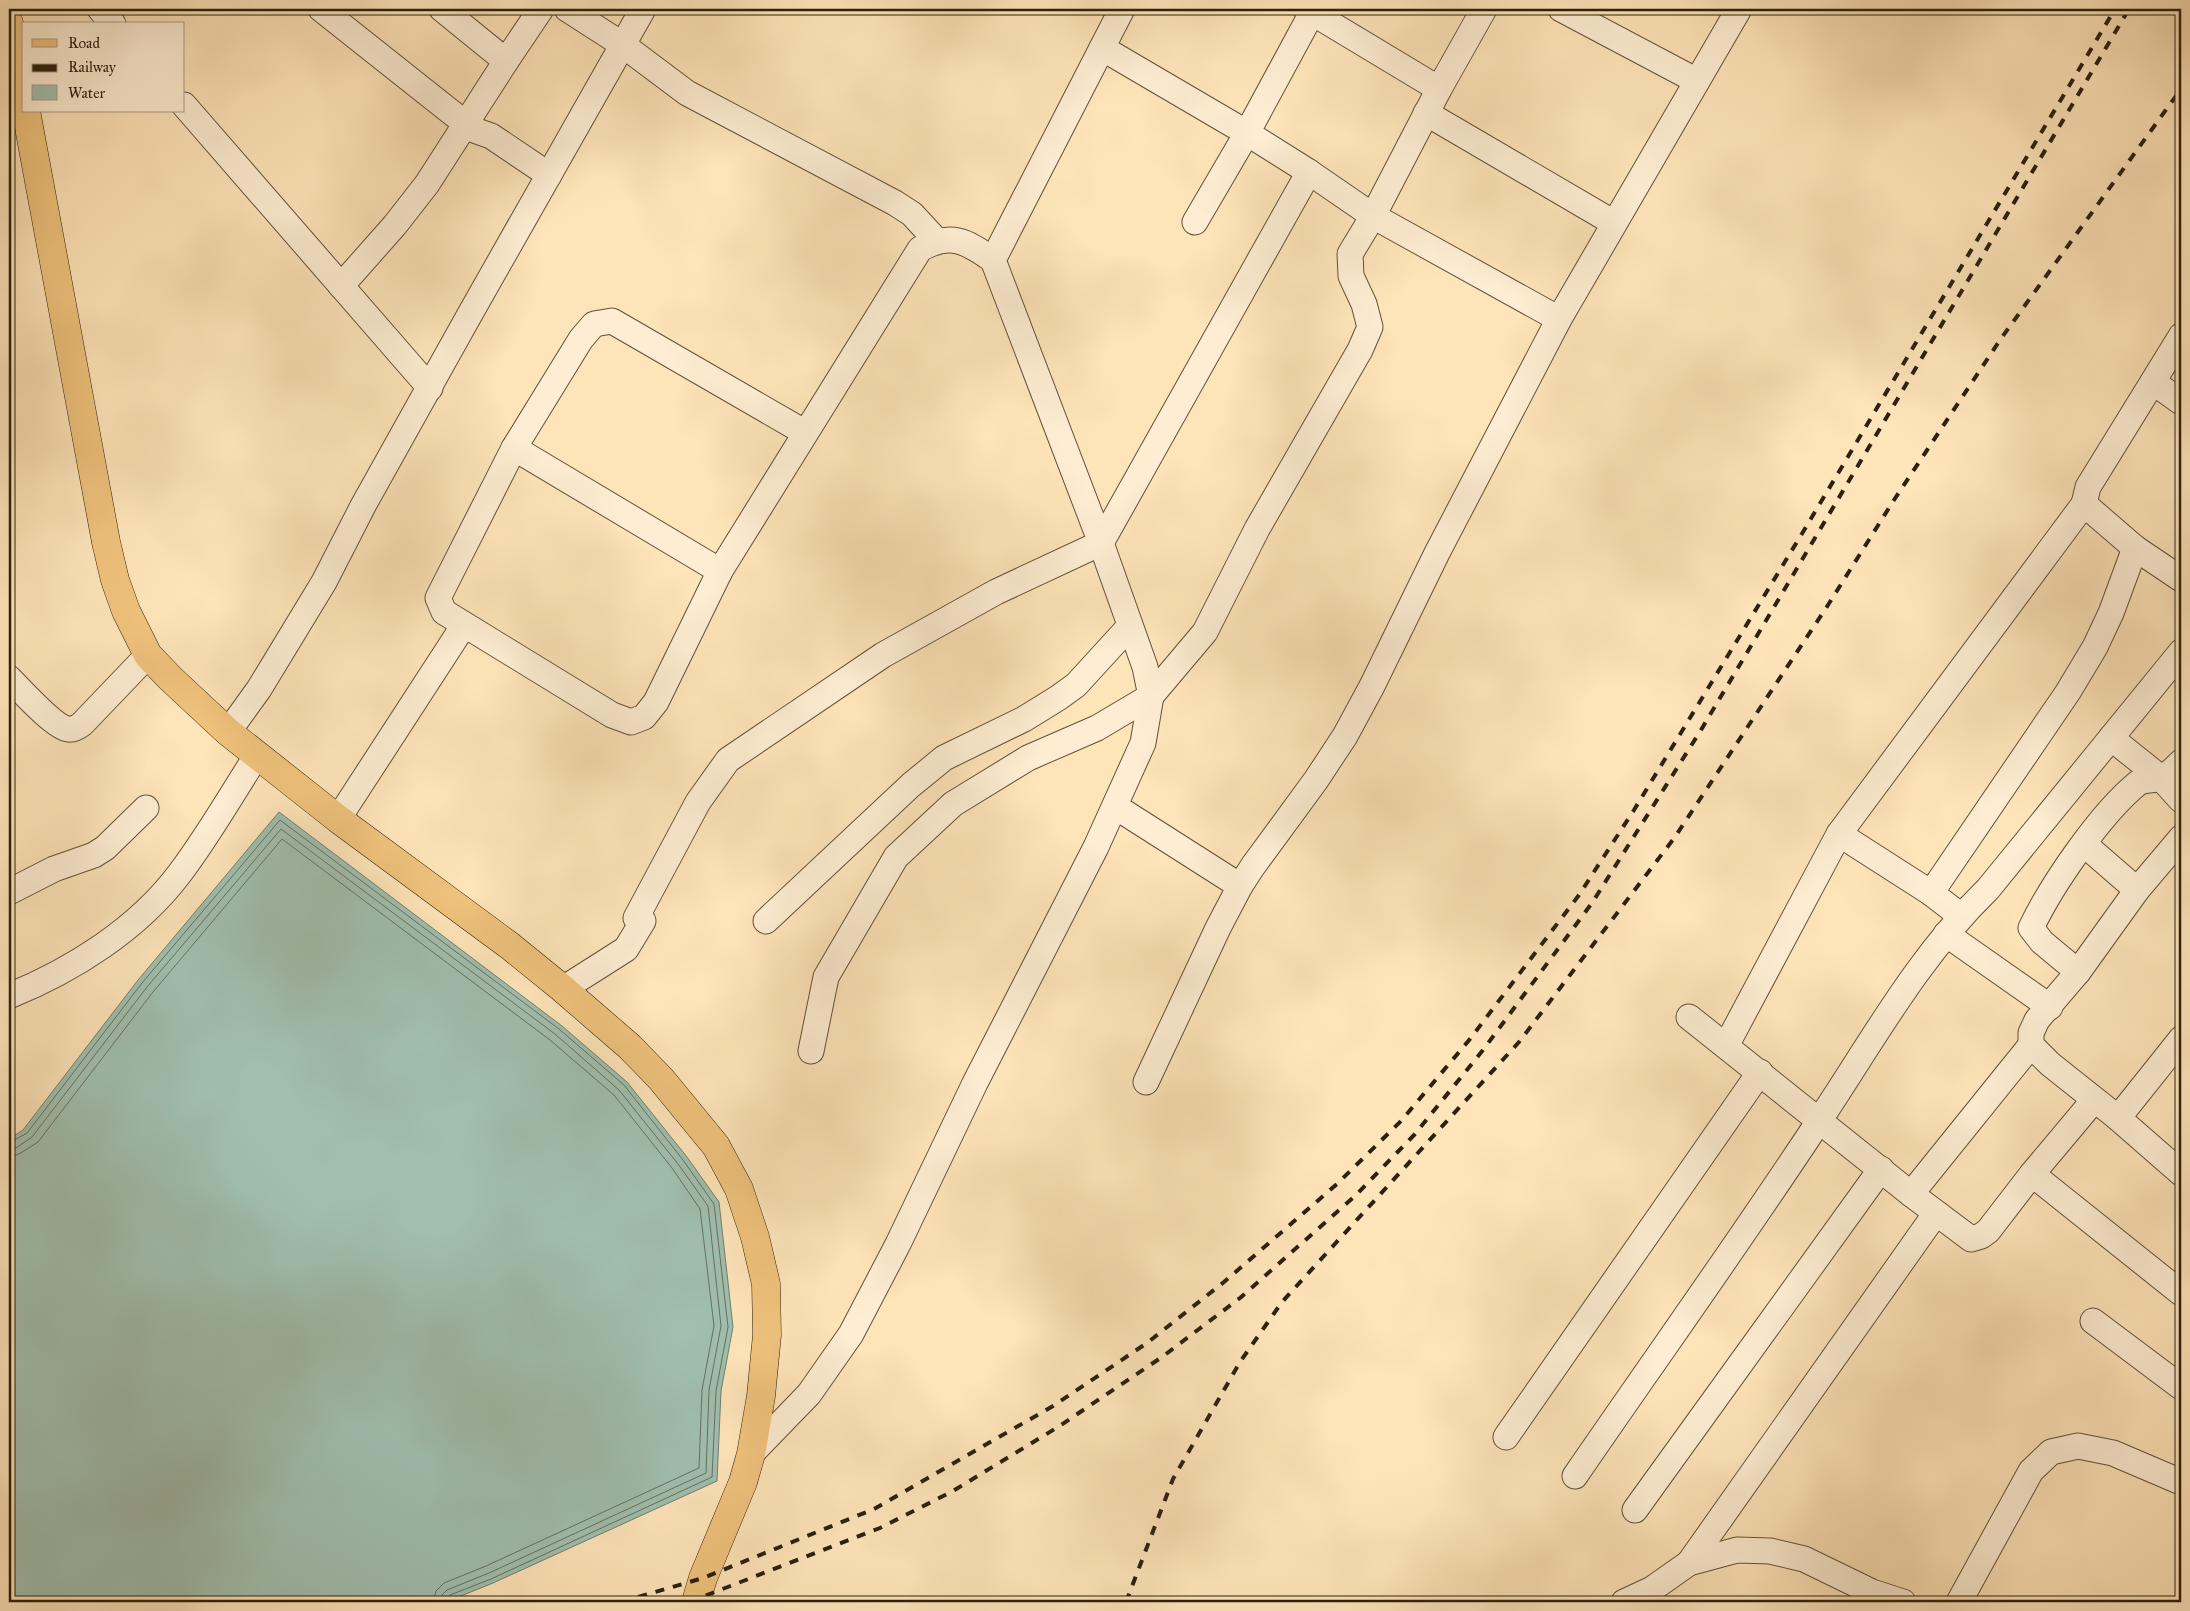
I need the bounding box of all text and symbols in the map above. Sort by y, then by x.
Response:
legend [22,22,185,112]
text: Road [68,34,100,52]
text: Railway [68,58,117,76]
text: Water [68,84,105,102]

